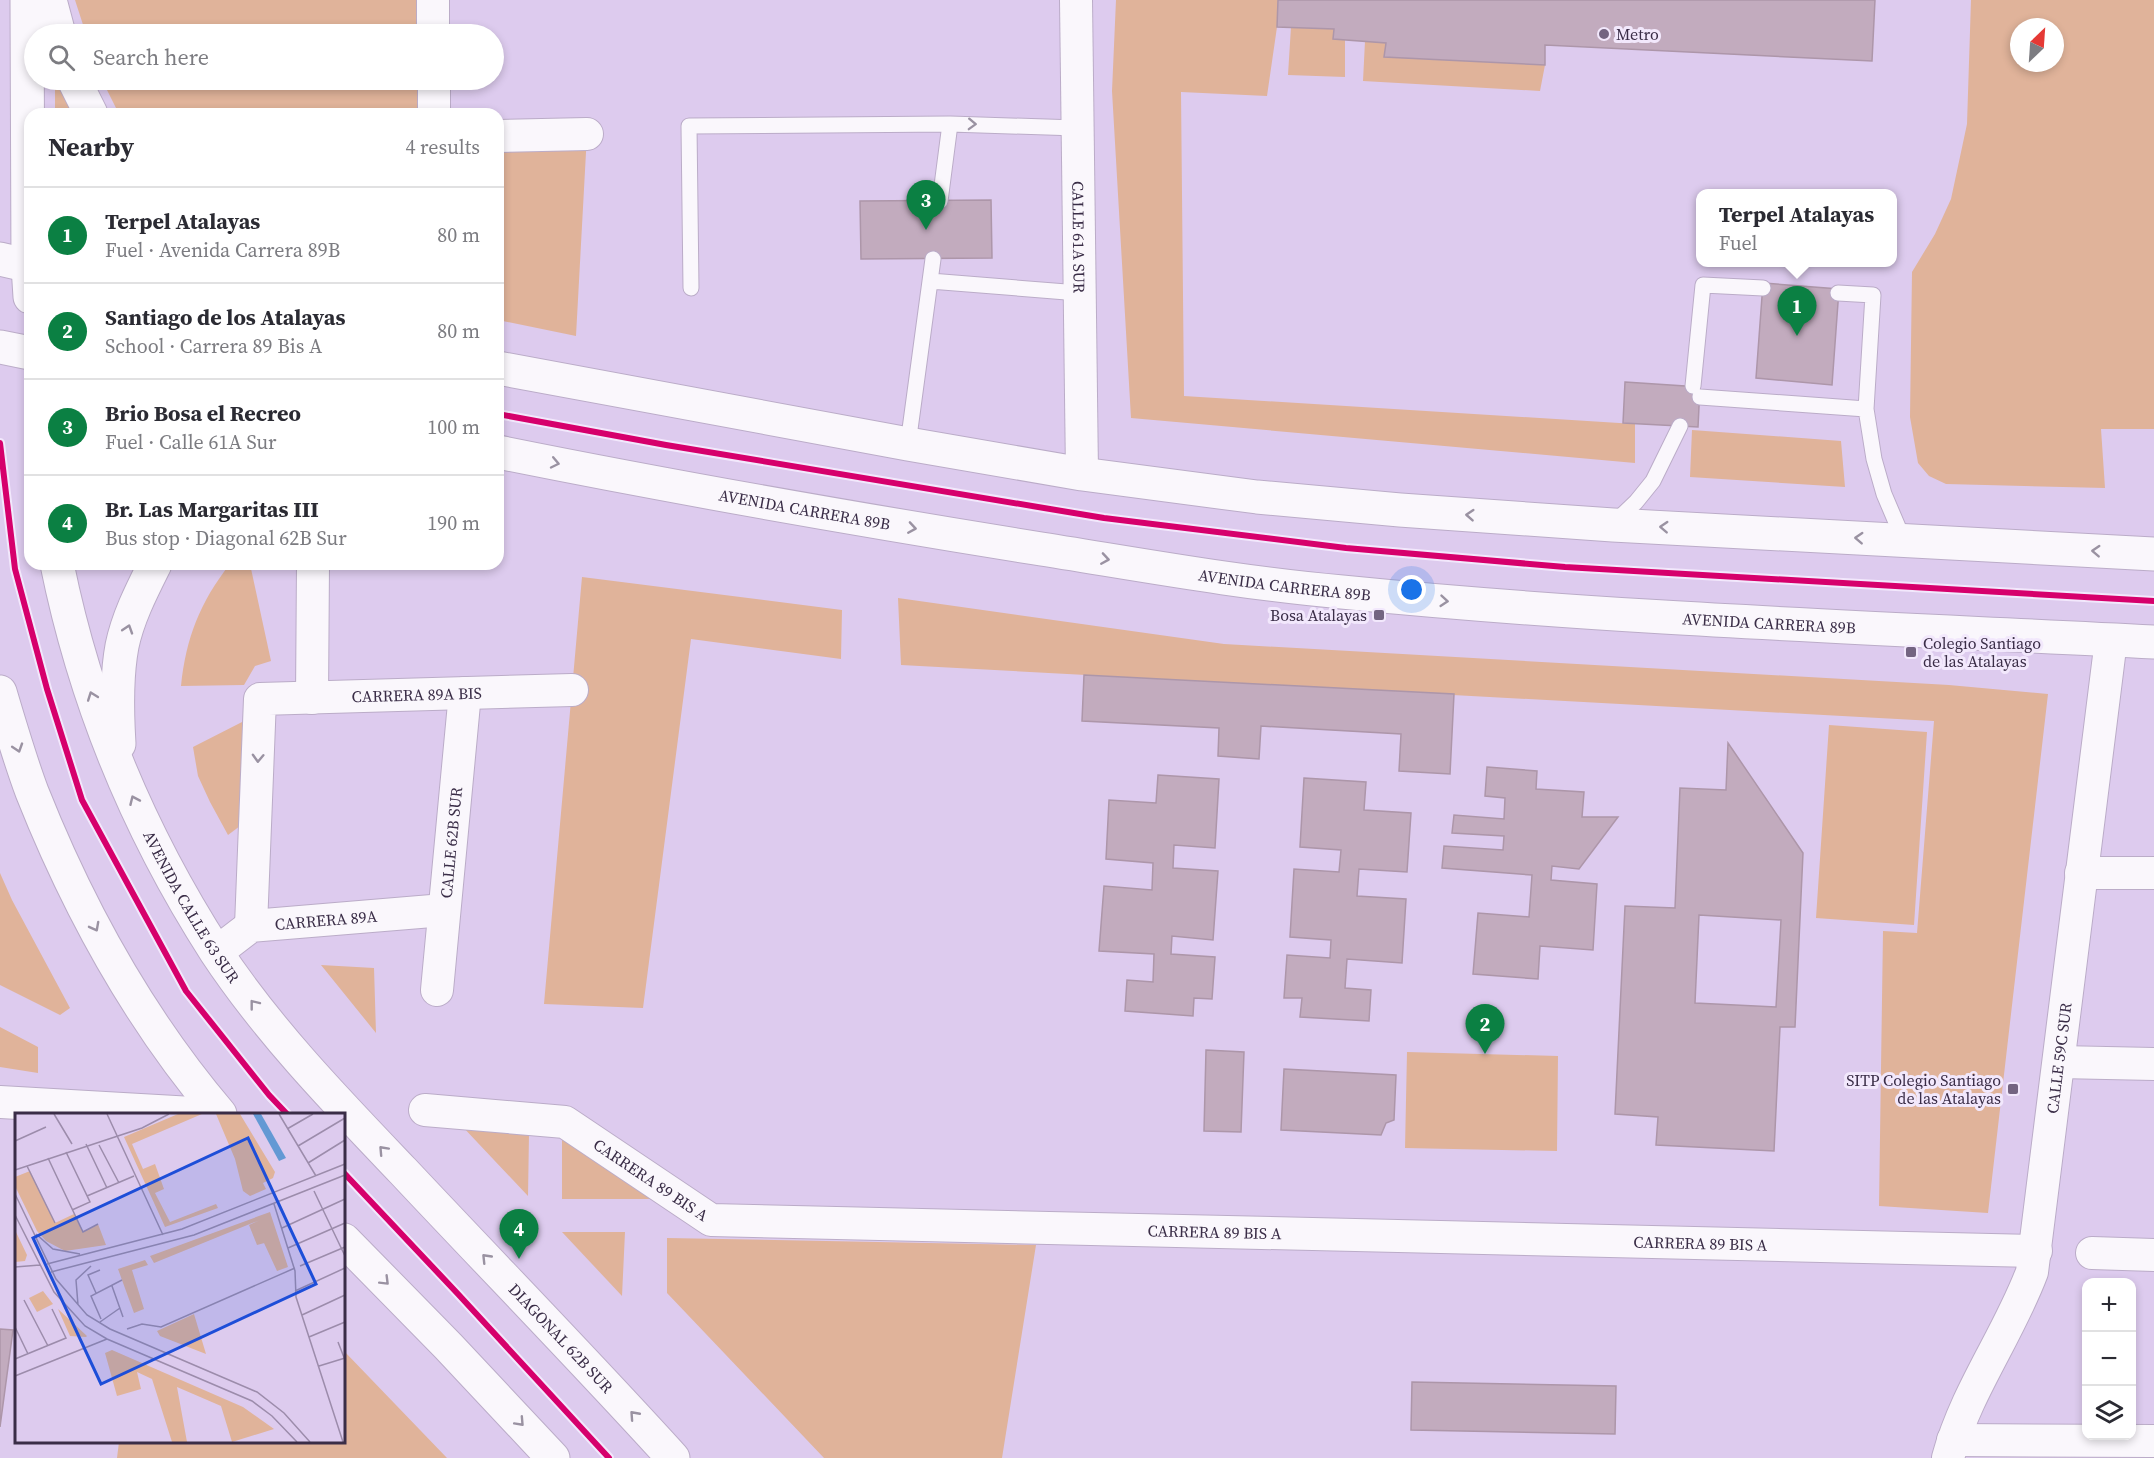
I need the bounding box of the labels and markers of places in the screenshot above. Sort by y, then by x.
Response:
place label: Metro [1616,23,1659,45]
marker: Metro [1597,27,1611,41]
pin: 3 [906,180,946,230]
pin: 1 [1778,286,1816,336]
place label: Bosa Atalayas [1270,604,1367,626]
marker: Bosa Atalayas [1372,608,1386,622]
place label: Colegio Santiago de las Atalayas [1923,632,2041,672]
marker: Colegio Santiago de las Atalayas [1904,645,1918,659]
pin: 2 [1466,1004,1504,1054]
place label: SITP Colegio Santiago de las Atalayas [1846,1069,2001,1109]
marker: SITP Colegio Santiago de las Atalayas [2006,1082,2020,1096]
pin: 4 [500,1210,538,1259]

